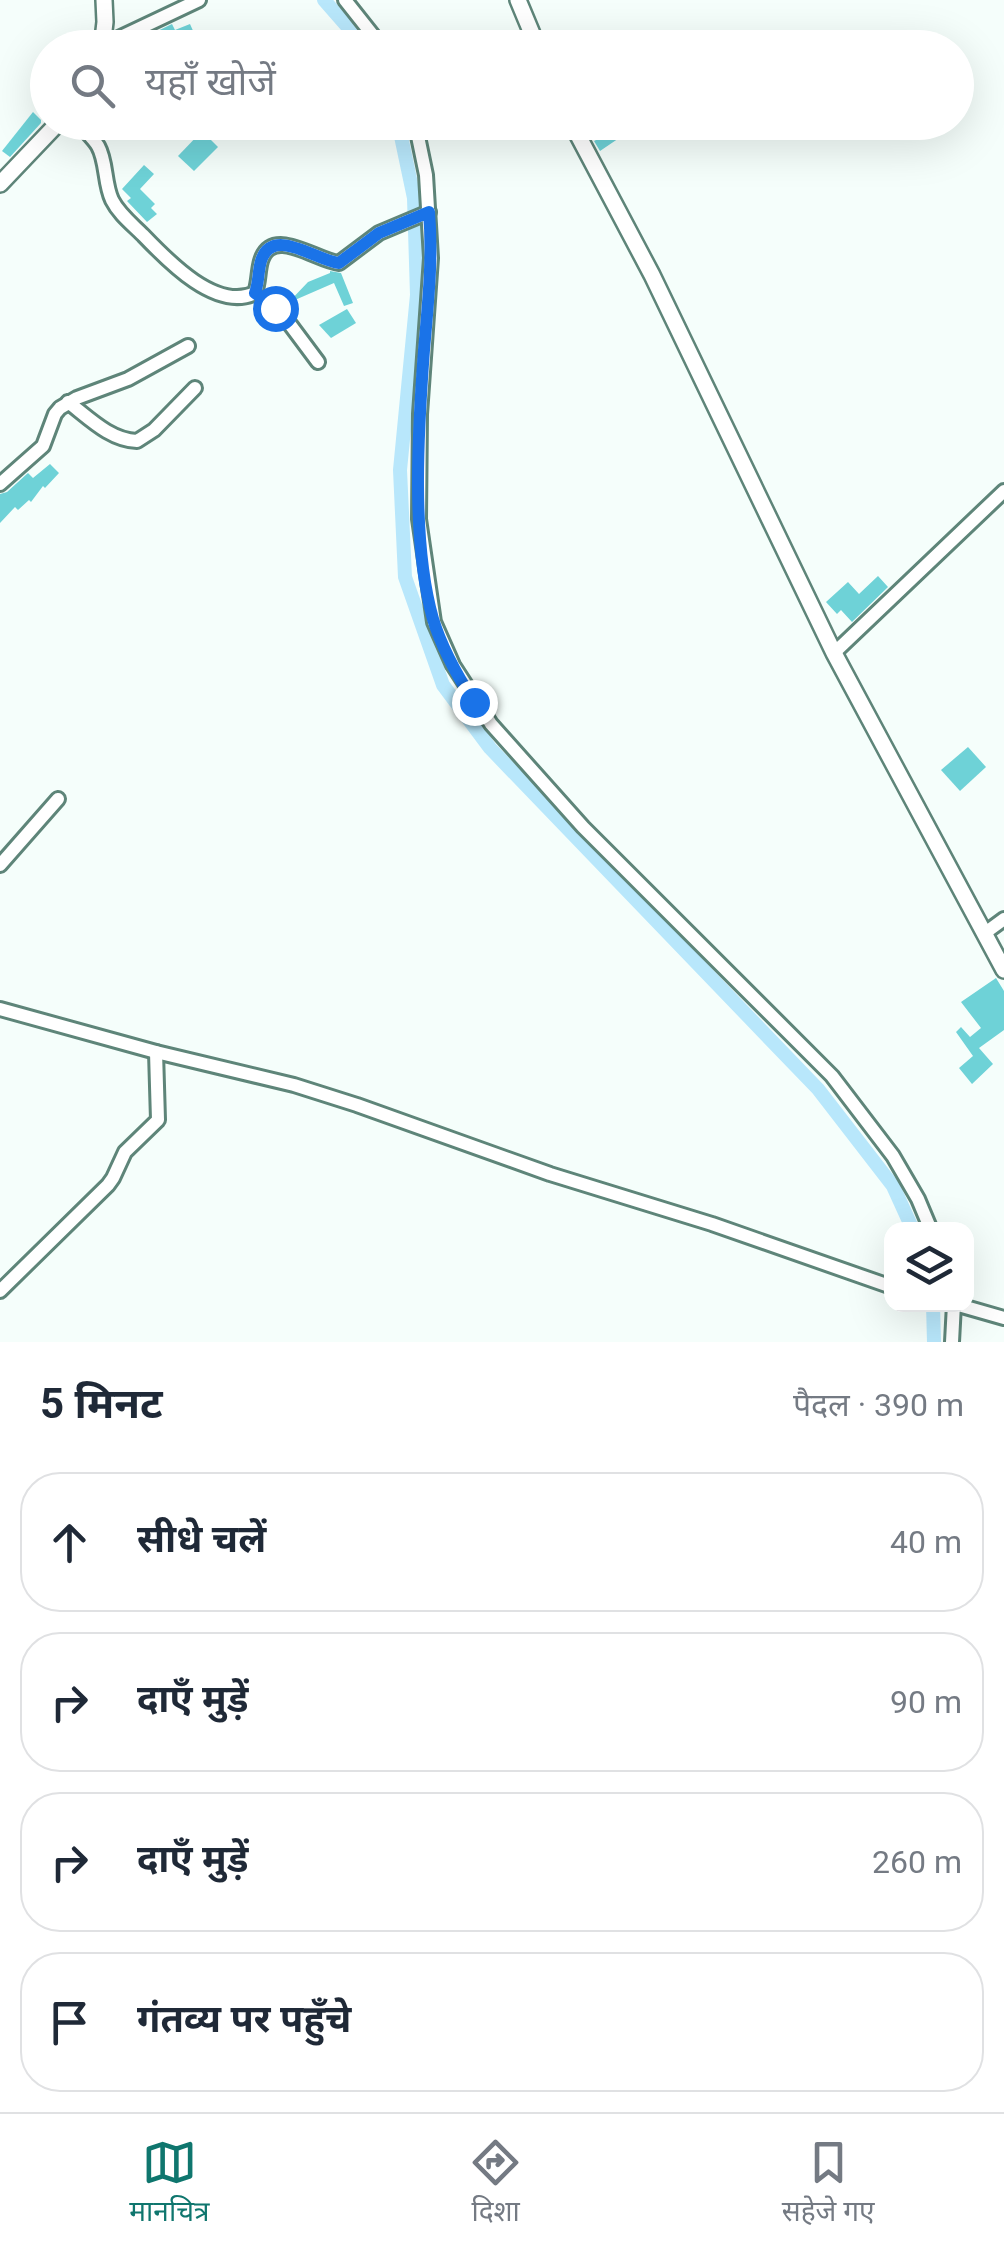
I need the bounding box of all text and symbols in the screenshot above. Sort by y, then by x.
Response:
search box [30,30,974,140]
icon: search [65,58,120,113]
text: यहाँ खोजें [145,60,276,104]
route start [253,286,299,332]
route end [452,680,498,726]
map controls [884,1222,974,1312]
button: layers [884,1222,974,1312]
text: 5 मिनट [40,1379,163,1428]
text: पैदल · 390 m [793,1386,964,1424]
icon: ahead [42,1515,97,1570]
text: सीधे चलें [137,1517,266,1561]
text: 40 m [890,1523,962,1561]
icon: right [42,1675,97,1730]
text: दाएँ मुड़ें [137,1677,248,1721]
text: 90 m [890,1683,962,1721]
icon: right [42,1835,97,1890]
text: दाएँ मुड़ें [137,1837,248,1881]
text: 260 m [872,1843,962,1881]
icon: arrive [42,1995,97,2050]
text: गंतव्य पर पहुँचे [137,1997,351,2041]
tab: मानचित्र [129,2135,209,2232]
tab: दिशा [468,2135,523,2232]
tab: सहेजे गए [782,2135,875,2232]

